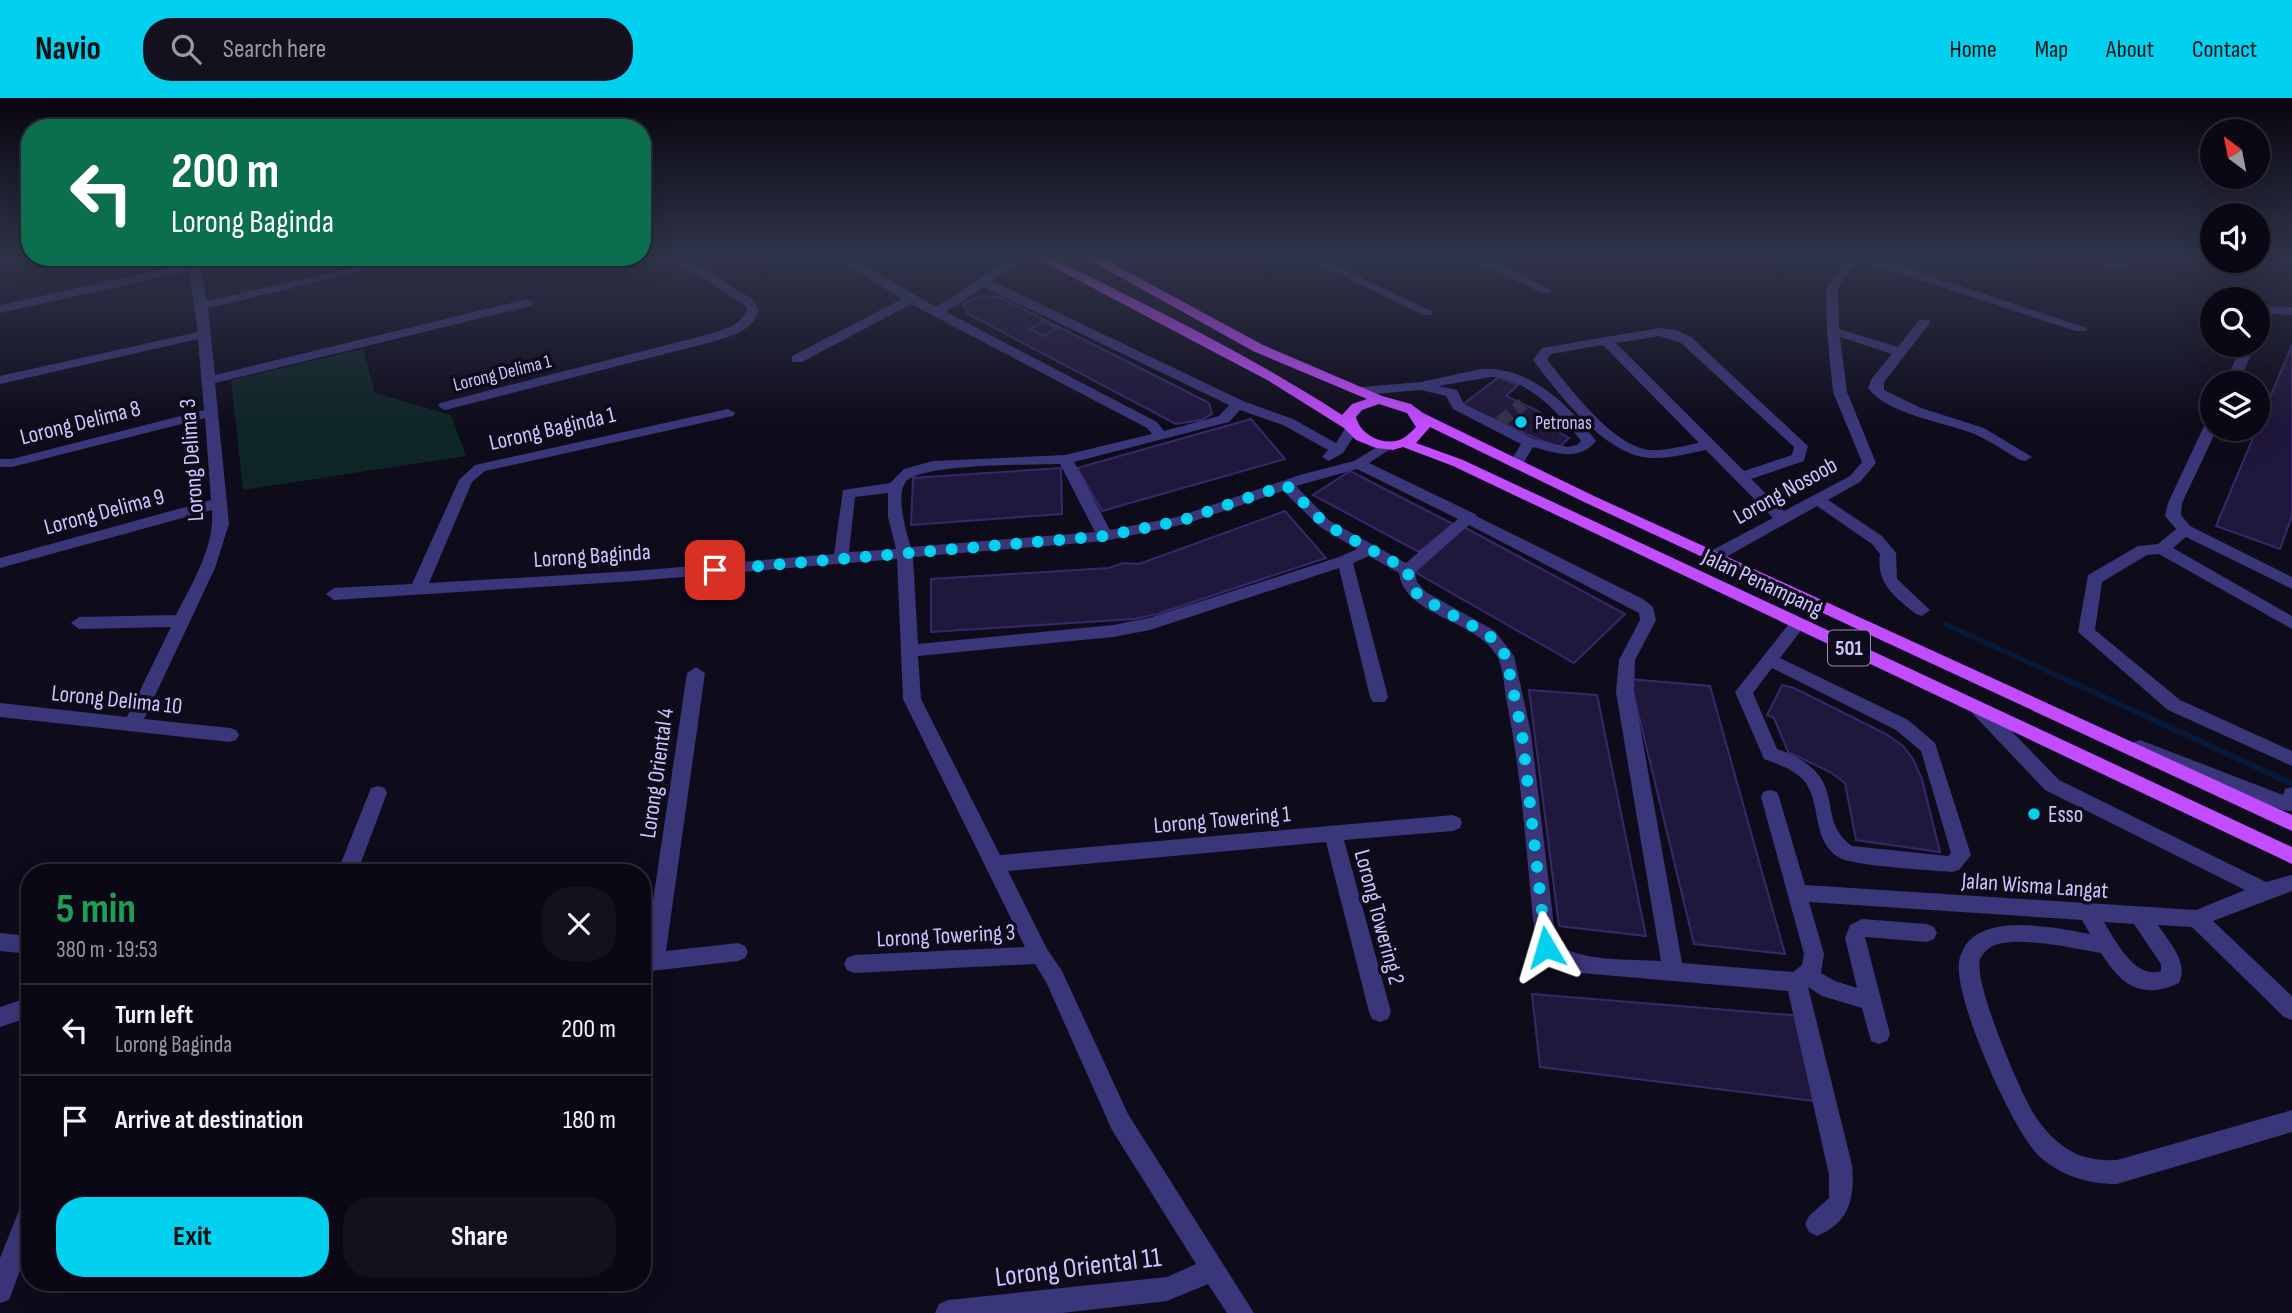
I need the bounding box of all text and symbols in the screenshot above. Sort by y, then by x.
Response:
search box [143,18,633,81]
text: Navio [35,29,101,69]
icon: search [167,30,205,68]
text: Search here [223,34,326,65]
text: Home [1949,35,1997,64]
text: Map [2035,35,2068,64]
text: About [2106,35,2154,64]
text: Contact [2192,35,2257,64]
north arrow [2200,119,2270,189]
map controls [2200,119,2270,441]
text: 200 m [171,143,279,202]
icon: left [56,147,147,238]
text: Lorong Baginda [171,203,334,242]
button: sound [2200,203,2270,273]
button: search [2200,287,2270,357]
street label: Lorong Delima 1 [451,350,554,397]
button: layers [2200,371,2270,441]
street label: Lorong Delima 8 [17,394,143,451]
street label: Lorong Delima 3 [174,398,210,522]
street label: Lorong Baginda 1 [486,401,618,457]
place label: Petronas [1535,412,1592,435]
marker: Petronas [1513,414,1529,430]
street label: Lorong Nosoob [1729,451,1842,531]
street label: Lorong Delima 9 [41,482,167,541]
street label: Lorong Baginda [533,538,651,574]
pin [685,540,745,600]
street label: Jalan Penampang [1697,542,1827,623]
icon: arrive [696,551,734,589]
road number: 501 [1828,630,1870,666]
street label: Lorong Delima 10 [50,679,184,721]
street label: Lorong Oriental 4 [634,706,680,840]
street label: Lorong Towering 1 [1153,800,1292,840]
place label: Esso [2048,801,2083,829]
marker: Esso [2026,806,2042,822]
street label: Lorong Towering 2 [1348,847,1410,988]
street label: Jalan Wisma Langat [1960,867,2109,905]
text: 5 min [56,884,136,935]
button: close [542,887,616,961]
position arrow [1509,910,1583,984]
street label: Lorong Towering 3 [876,918,1016,954]
text: 380 m · 19:53 [56,936,158,964]
text: Turn left [115,1000,193,1031]
icon: left [56,1011,94,1049]
text: 200 m [561,1014,616,1045]
text: Lorong Baginda [115,1031,232,1059]
icon: arrive [56,1102,94,1140]
text: Arrive at destination [115,1105,303,1136]
text: 180 m [563,1105,616,1136]
button: Exit [56,1197,329,1277]
button: Share [343,1197,616,1277]
street label: Lorong Oriental 11 [993,1241,1163,1294]

